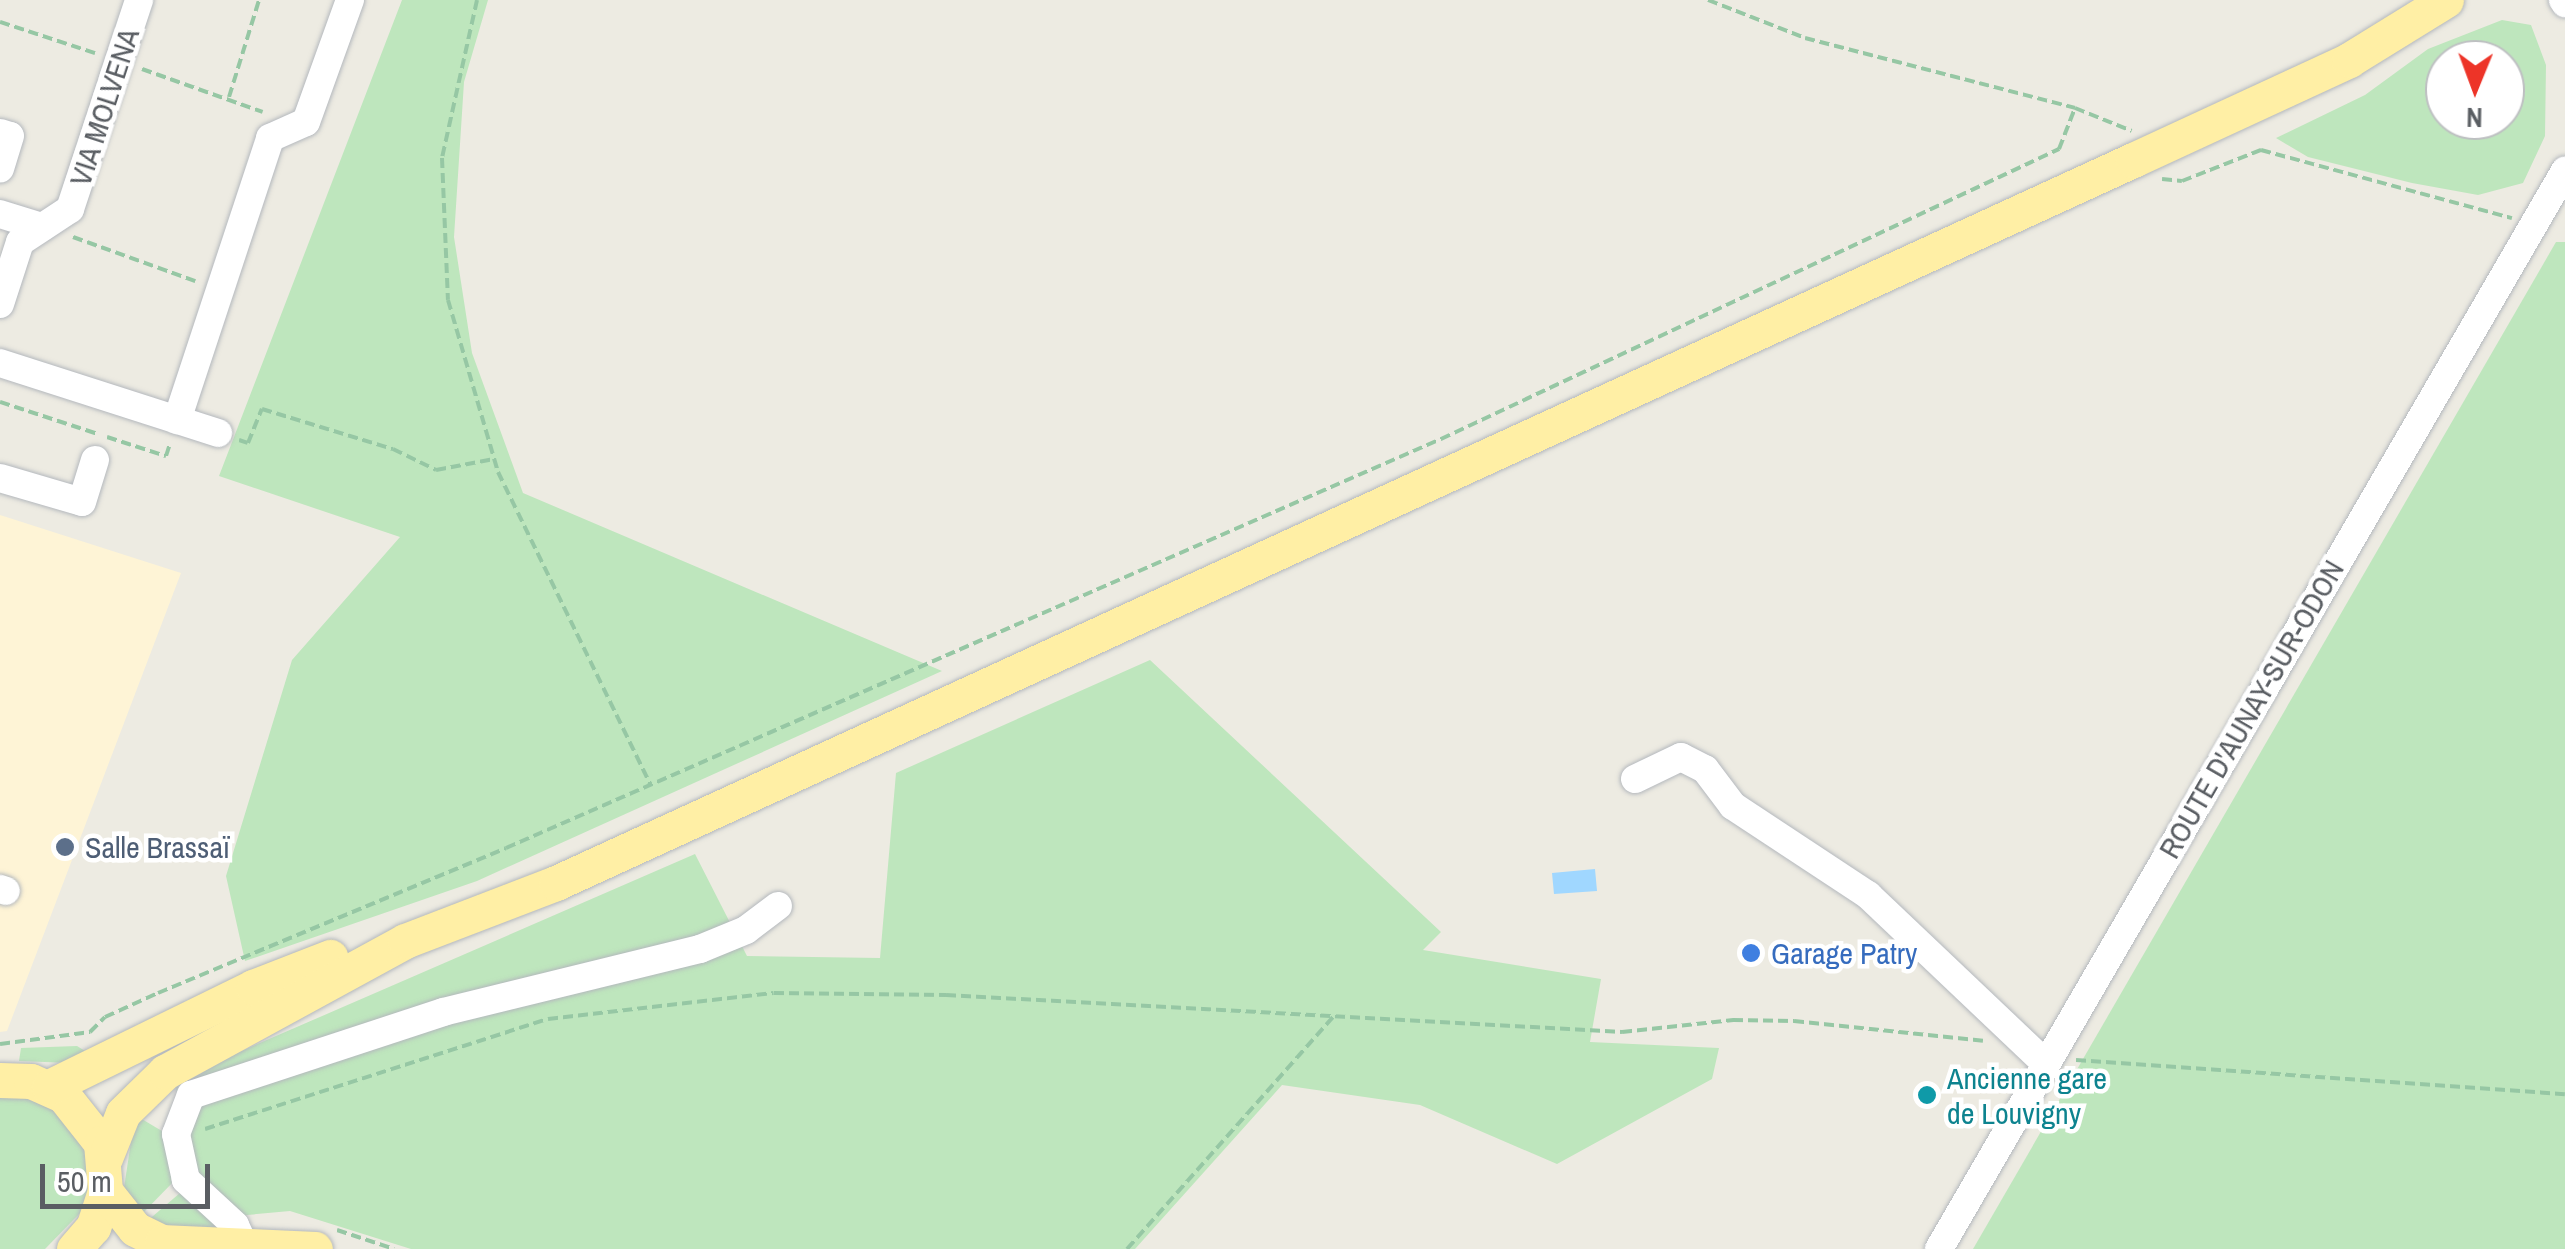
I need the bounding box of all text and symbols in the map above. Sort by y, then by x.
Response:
street label: VIA MOLVENA [61,23,147,191]
north arrow [2425,40,2525,140]
text: N [2466,99,2483,137]
street label: ROUTE D'AUNAY-SUR-ODON [2151,554,2351,864]
place label: Salle Brassaï [85,829,230,865]
marker: Salle Brassaï [54,836,76,858]
place label: Garage Patry [1771,935,1917,971]
marker: Garage Patry [1740,942,1762,964]
place label: Ancienne gare de Louvigny [1947,1060,2107,1130]
marker: Ancienne gare de Louvigny [1916,1084,1938,1106]
scale bar [45,1144,215,1206]
text: 50 m [57,1161,112,1201]

